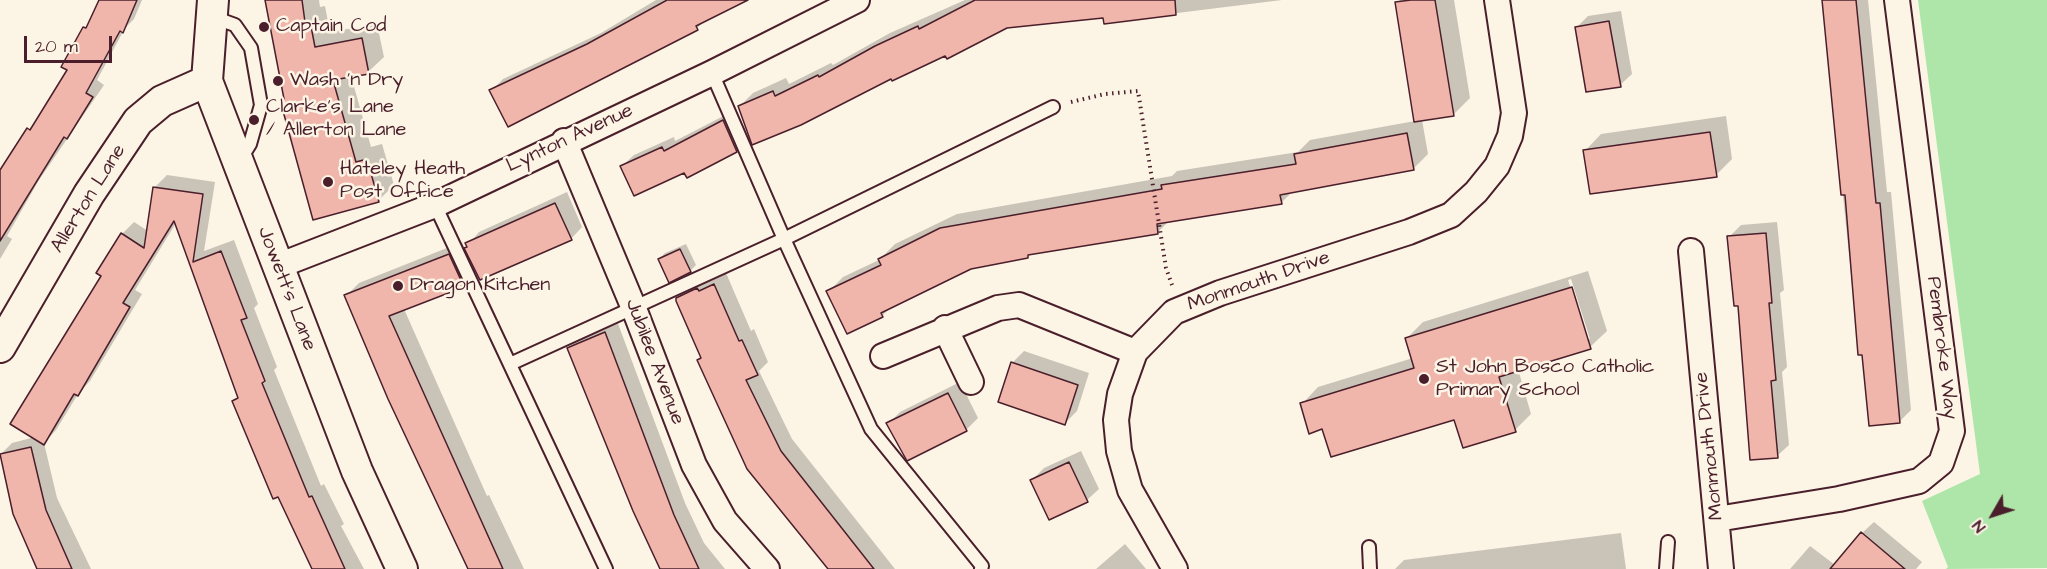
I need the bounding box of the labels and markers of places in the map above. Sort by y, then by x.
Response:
place label: Captain Cod [276,15,386,39]
marker: Captain Cod [257,20,271,34]
place label: Wash 'n Dry [290,69,403,93]
marker: Wash 'n Dry [271,74,285,88]
place label: Clarke's Lane / Allerton Lane [266,96,406,143]
marker: Clarke's Lane / Allerton Lane [247,113,261,127]
place label: Hateley Heath Post Office [340,158,465,205]
marker: Hateley Heath Post Office [321,175,335,189]
place label: Dragon Kitchen [410,274,550,298]
marker: Dragon Kitchen [391,279,405,293]
place label: St John Bosco Catholic Primary School [1436,356,1655,403]
marker: St John Bosco Catholic Primary School [1417,372,1431,386]

